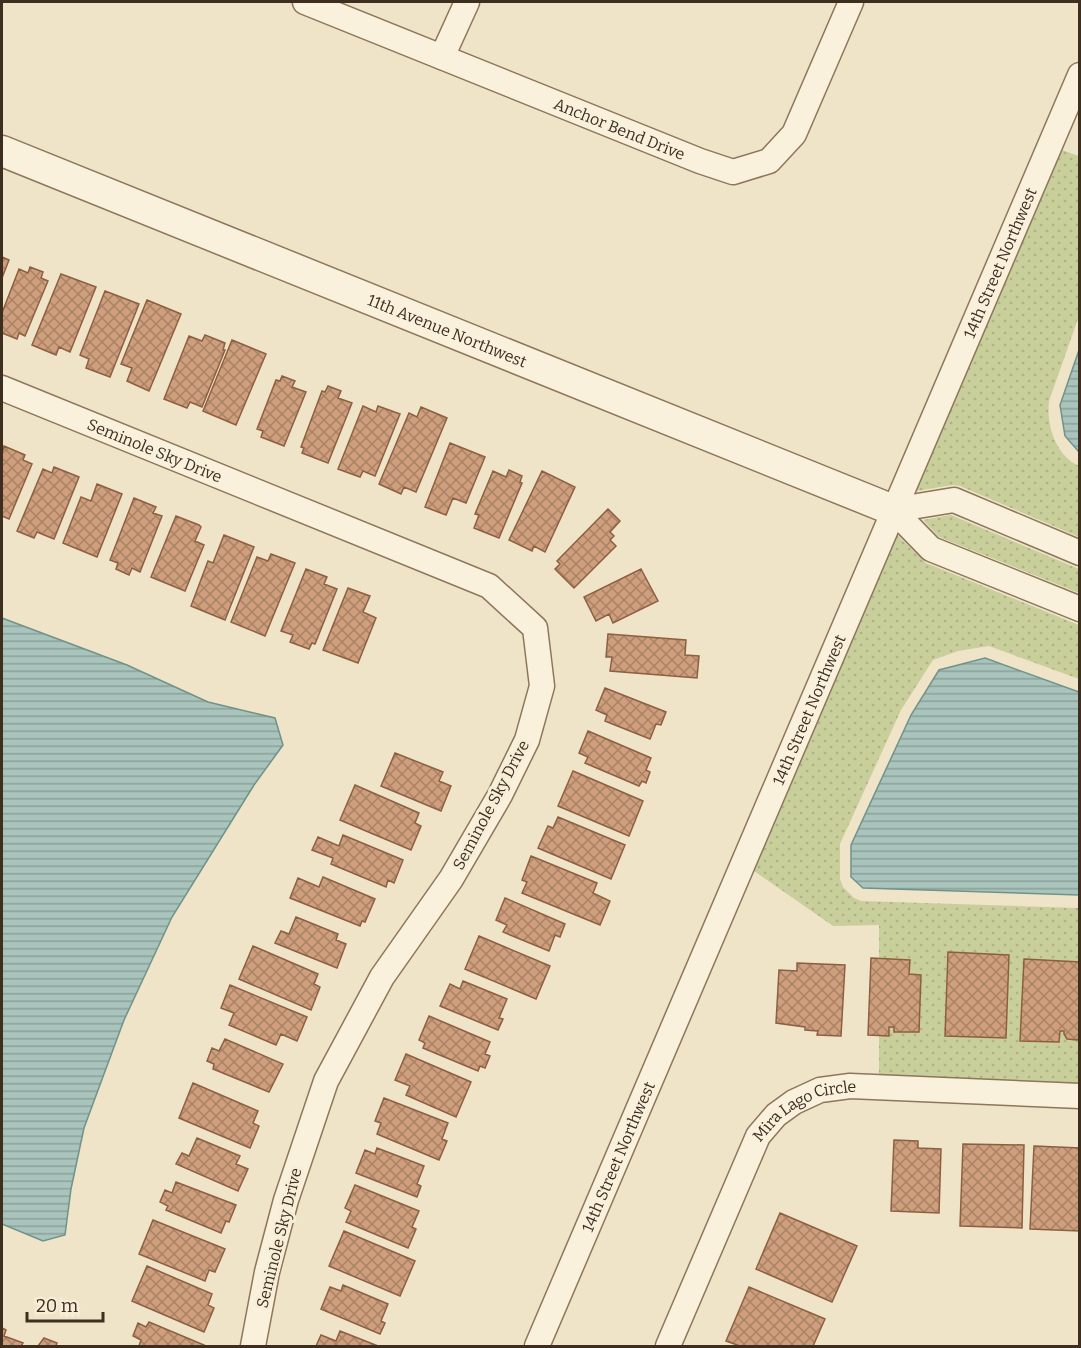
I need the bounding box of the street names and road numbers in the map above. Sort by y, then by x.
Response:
street label: Anchor Bend Drive [551,94,688,163]
street label: 14th Street Northwest [959,184,1040,341]
street label: 11th Avenue Northwest [365,290,530,371]
street label: Seminole Sky Drive [85,414,225,486]
street label: 14th Street Northwest [768,631,849,788]
street label: Seminole Sky Drive [449,737,533,873]
street label: Mira Lago Circle [748,1076,857,1145]
street label: 14th Street Northwest [577,1078,659,1235]
street label: Seminole Sky Drive [252,1166,306,1310]

